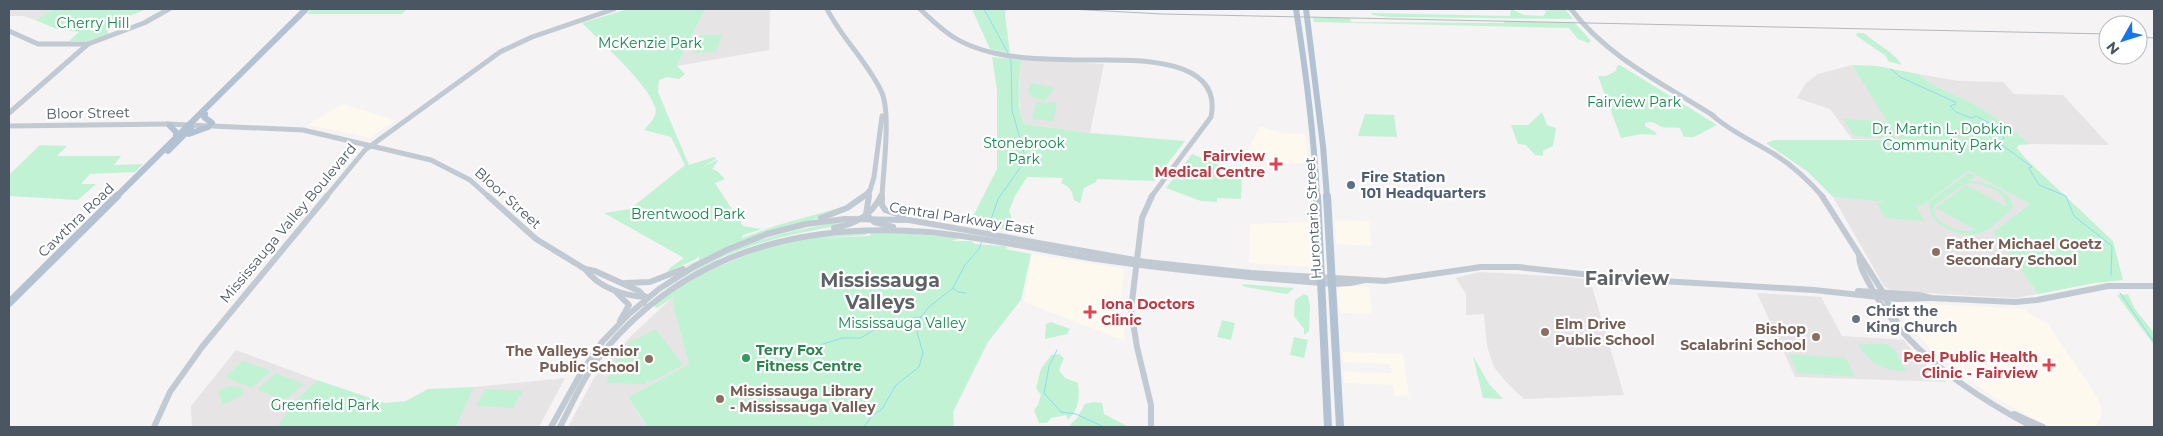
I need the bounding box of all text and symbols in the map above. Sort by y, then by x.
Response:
park label: Cherry Hill [57,14,129,32]
north arrow [2098,15,2148,65]
park label: McKenzie Park [598,34,703,52]
text: N [2102,38,2123,58]
park label: Fairview Park [1587,93,1682,111]
street label: Bloor Street [46,103,130,123]
park label: Dr. Martin L. Dobkin Community Park [1872,120,2012,154]
park label: Stonebrook Park [983,134,1065,168]
street label: Mississauga Valley Boulevard [216,139,360,307]
place label: Fairview Medical Centre [1155,147,1266,181]
street label: Hurontario Street [1301,156,1325,279]
marker: Fairview Medical Centre [1269,157,1283,171]
street label: Bloor Street [471,163,545,233]
place label: Fire Station 101 Headquarters [1361,168,1487,202]
street label: Cawthra Road [34,179,118,261]
marker: Fire Station 101 Headquarters [1345,179,1357,191]
street label: Central Parkway East [888,198,1036,238]
park label: Brentwood Park [631,205,746,223]
place label: Father Michael Goetz Secondary School [1946,235,2102,269]
marker: Father Michael Goetz Secondary School [1930,246,1942,258]
district label: Fairview [1585,267,1669,290]
district label: Mississauga Valleys [820,269,940,314]
place label: Iona Doctors Clinic [1101,295,1195,329]
place label: Christ the King Church [1866,302,1957,336]
marker: Iona Doctors Clinic [1083,305,1097,319]
marker: Christ the King Church [1850,313,1862,325]
park label: Mississauga Valley [838,314,966,332]
place label: Elm Drive Public School [1555,315,1655,349]
place label: Bishop Scalabrini School [1680,320,1806,354]
marker: Elm Drive Public School [1539,326,1551,338]
marker: Bishop Scalabrini School [1810,331,1822,343]
place label: Terry Fox Fitness Centre [756,341,862,375]
place label: The Valleys Senior Public School [506,342,639,376]
place label: Peel Public Health Clinic - Fairview [1903,348,2039,382]
marker: Terry Fox Fitness Centre [740,352,752,364]
marker: The Valleys Senior Public School [643,353,655,365]
marker: Peel Public Health Clinic - Fairview [2042,358,2056,372]
place label: Mississauga Library - Mississauga Valley [730,382,876,416]
marker: Mississauga Library - Mississauga Valley [714,393,726,405]
park label: Greenfield Park [271,396,380,414]

